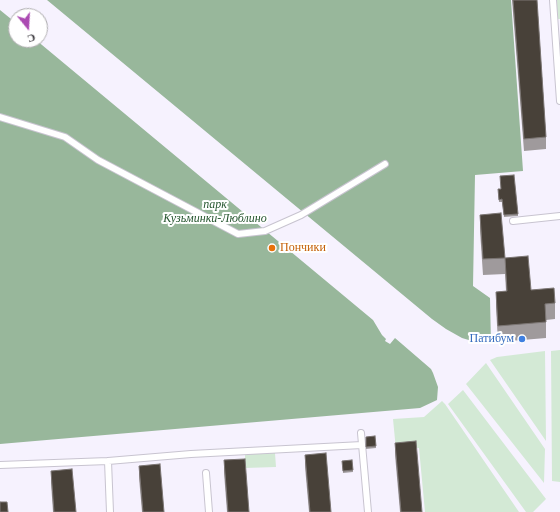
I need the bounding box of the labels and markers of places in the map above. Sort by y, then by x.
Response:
place label: Пончики [280,241,326,255]
marker: Пончики [267,243,277,253]
place label: Патибум [470,332,514,346]
marker: Патибум [517,334,527,344]

